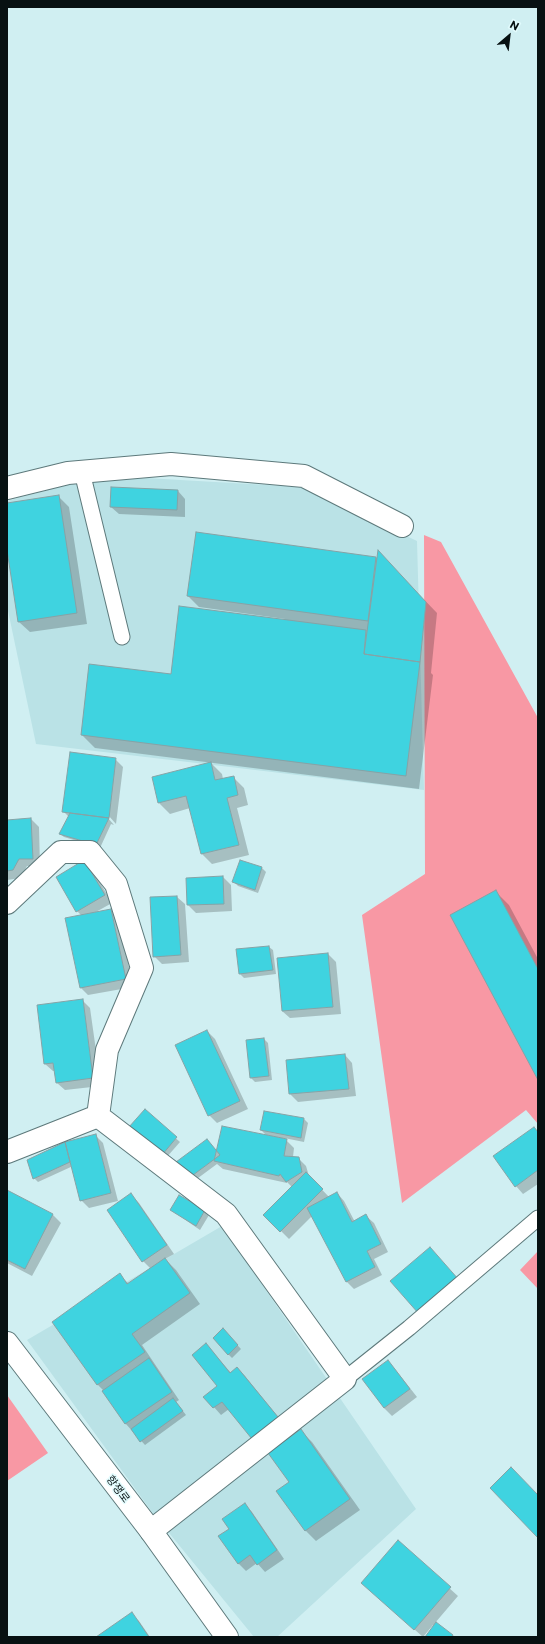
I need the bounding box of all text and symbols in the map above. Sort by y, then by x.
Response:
north arrow [489,16,529,56]
text: N [508,17,522,33]
street label: 항쟁로 [104,1473,132,1505]

